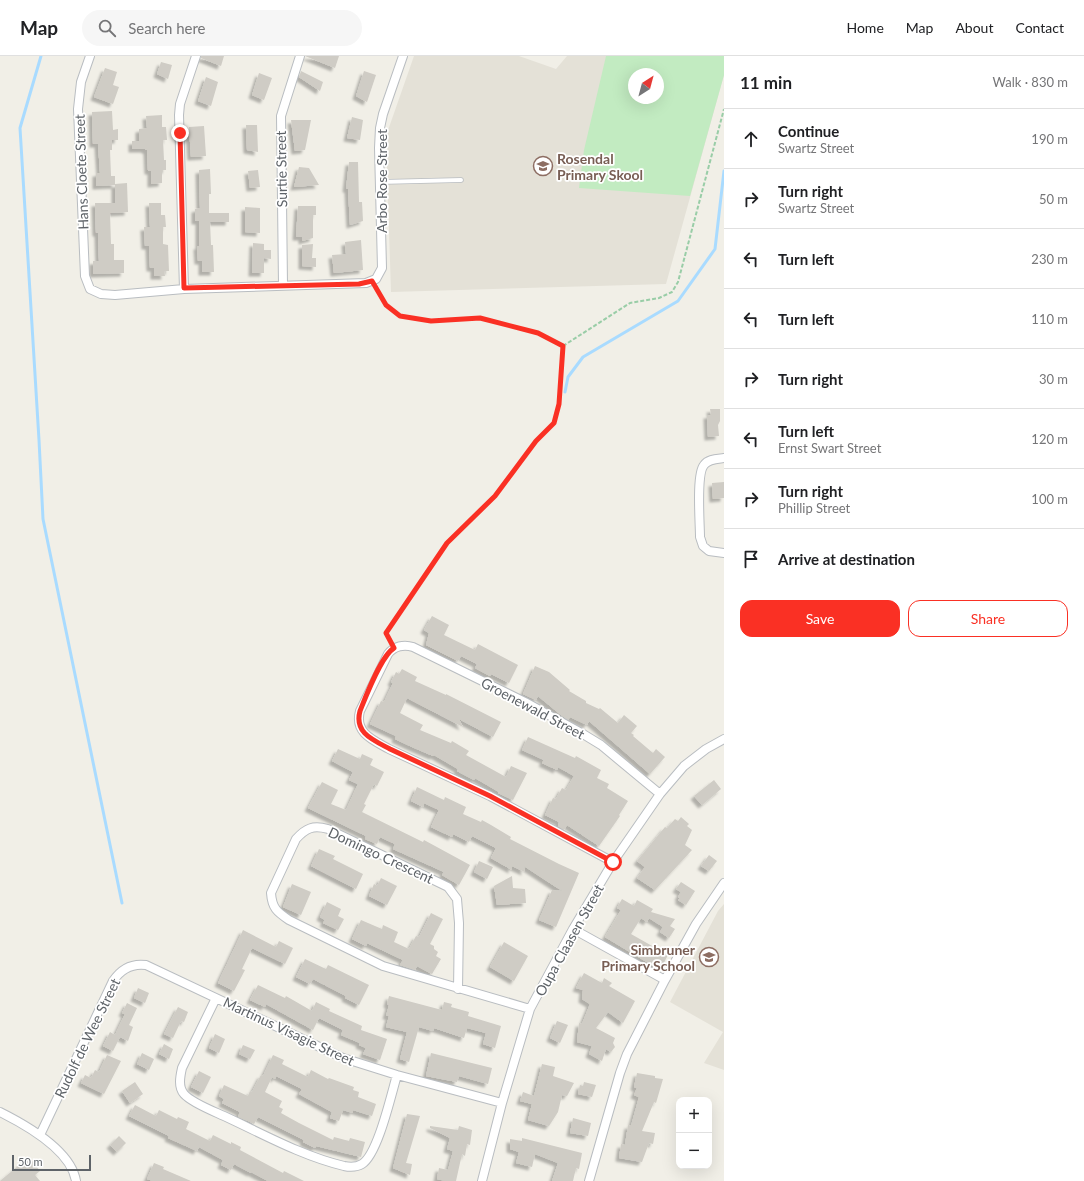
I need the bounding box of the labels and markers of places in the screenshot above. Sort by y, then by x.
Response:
place label: Rosendal Primary Skool [557,150,643,183]
school or university icon: Rosendal Primary Skool [532,155,554,177]
place label: Simbruner Primary School [601,941,696,974]
school or university icon: Simbruner Primary School [698,946,720,968]

